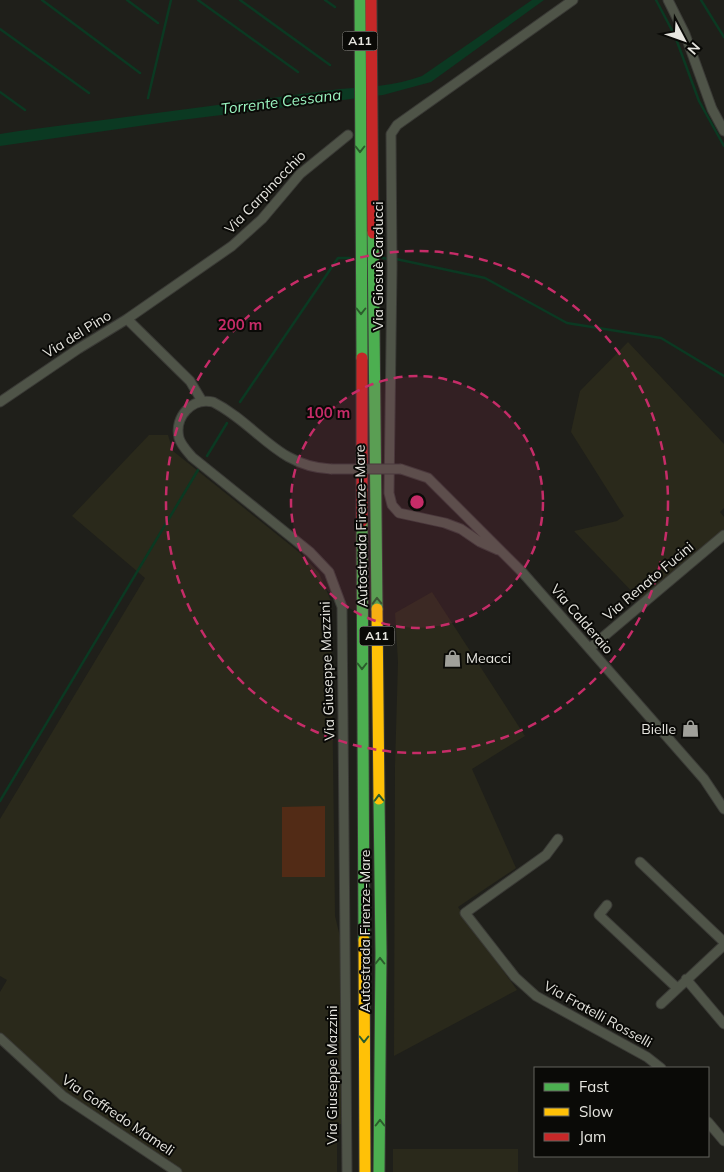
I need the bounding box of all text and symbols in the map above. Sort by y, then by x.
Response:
north arrow [659,15,709,65]
road number: A11 [342,31,378,50]
text: N [684,39,704,58]
water label: Torrente Cessana [220,85,342,118]
street label: Via Carpinocchio [221,146,309,238]
one-way arrow [355,146,365,153]
street label: Via Giosuè Carducci [369,201,387,331]
street label: Via del Pino [40,306,114,362]
one-way arrow [356,308,366,316]
text: 200 m [218,315,262,334]
text: 100 m [306,403,350,422]
street label: Autostrada Firenze-Mare [351,444,371,608]
centre of rings [408,493,426,511]
street label: Via Renato Fucini [599,538,697,624]
street label: Via Calderaio [547,580,617,658]
one-way arrow [371,597,382,605]
street label: Via Giuseppe Mazzini [316,601,338,741]
road number: A11 [360,626,394,646]
shop icon: Meacci [442,648,462,668]
place label: Meacci [466,649,511,667]
one-way arrow [357,663,367,671]
shop icon: Bielle [680,719,700,739]
place label: Bielle [641,720,676,738]
one-way arrow [374,794,384,802]
street label: Autostrada Firenze-Mare [356,850,374,1012]
one-way arrow [375,957,386,965]
street label: Via Fratelli Rosselli [541,977,655,1051]
street label: Via Giuseppe Mazzini [323,1005,341,1145]
one-way arrow [359,1036,369,1043]
legend [534,1067,709,1157]
street label: Via Goffredo Mameli [58,1071,178,1159]
text: Fast [579,1077,609,1096]
text: Slow [579,1102,613,1121]
one-way arrow [375,1119,385,1127]
text: Jam [579,1127,606,1146]

